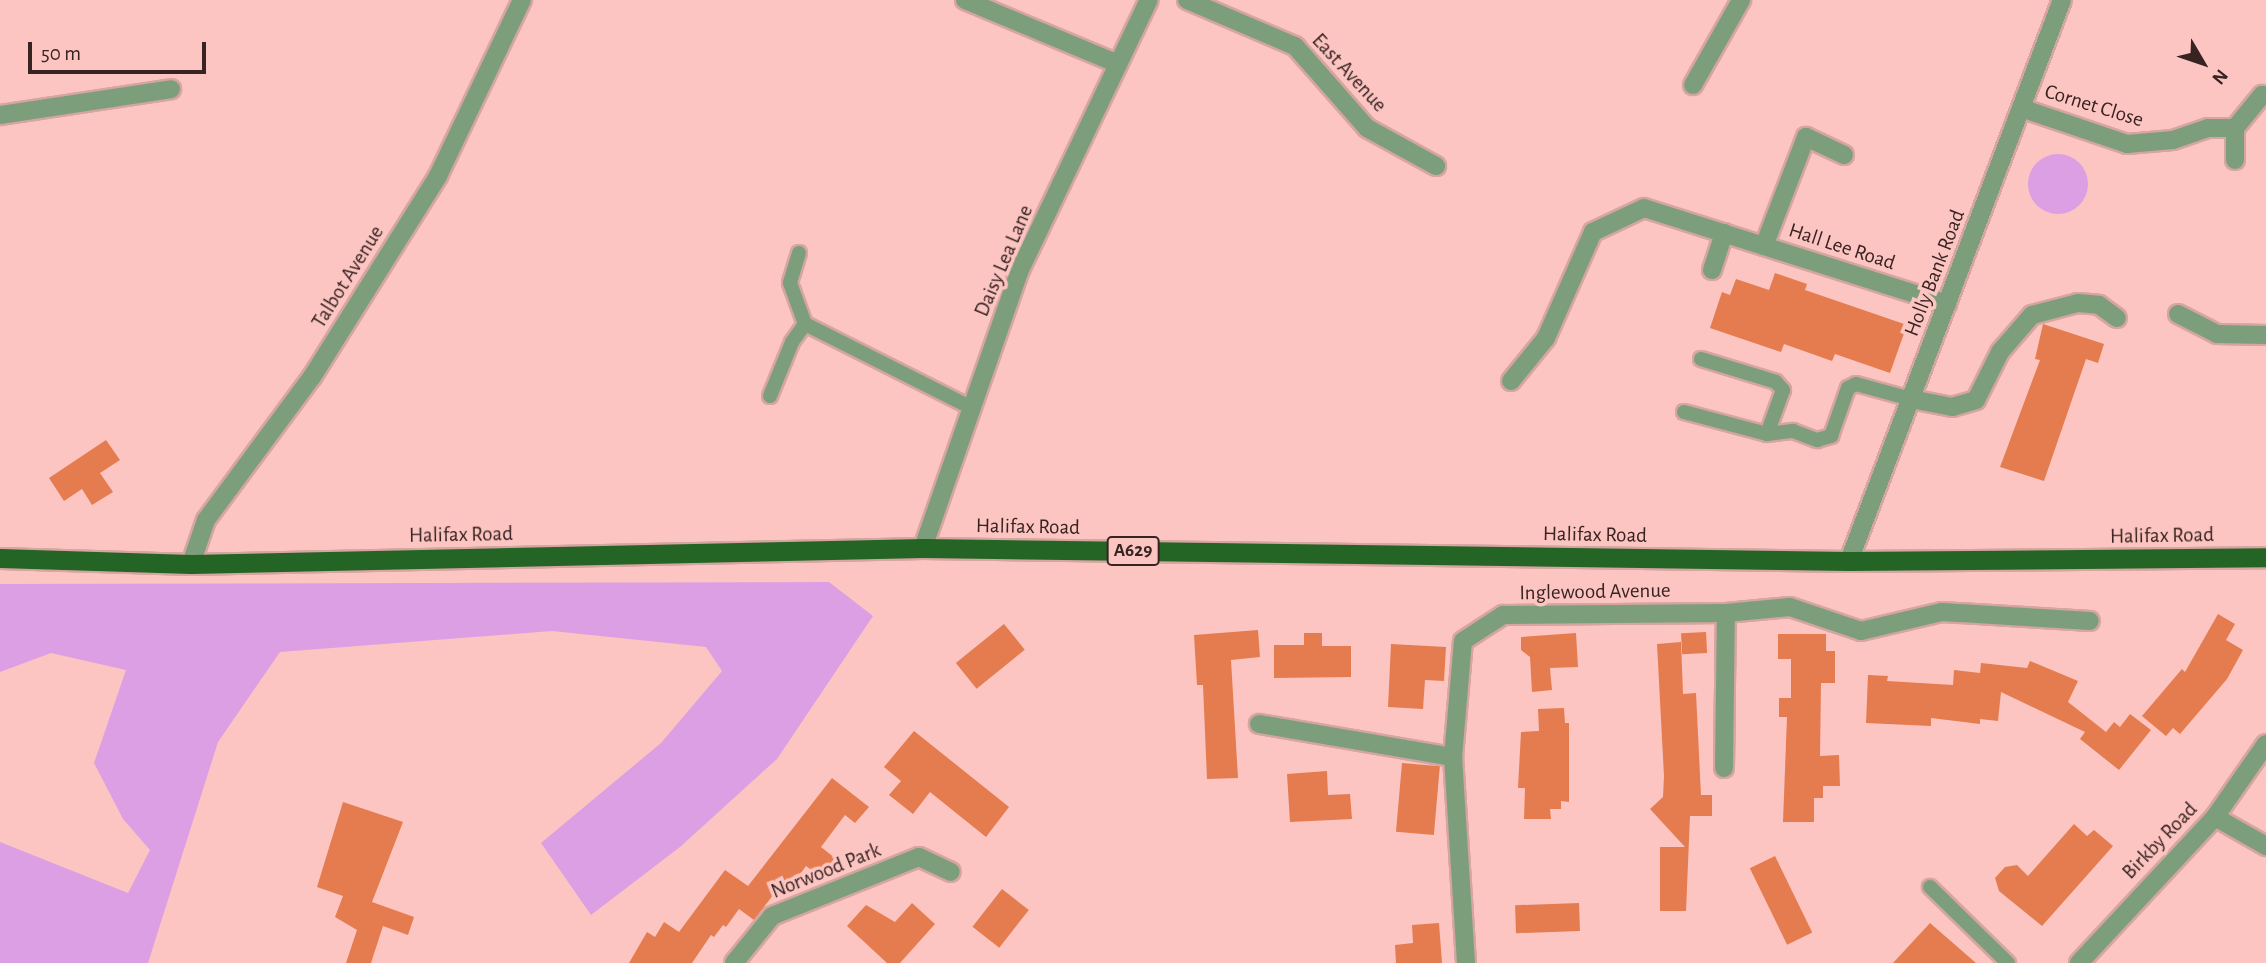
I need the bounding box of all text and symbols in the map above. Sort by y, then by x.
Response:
scale bar [32,28,210,72]
street label: East Avenue [1306,28,1392,118]
north arrow [2168,28,2238,98]
text: 50 m [41,43,81,64]
text: N [2208,65,2231,88]
street label: Cornet Close [2042,79,2146,133]
street label: Daisy Lea Lane [969,201,1039,321]
street label: Holly Bank Road [1899,206,1971,340]
street label: Hall Lee Road [1786,218,1898,276]
street label: Talbot Avenue [307,221,389,333]
street label: Halifax Road [976,513,1080,541]
street label: Halifax Road [409,521,513,549]
street label: Halifax Road [1543,521,1647,549]
street label: Halifax Road [2110,522,2214,550]
road number: A629 [1105,536,1161,566]
street label: Inglewood Avenue [1519,578,1671,606]
street label: Birkby Road [2117,797,2203,885]
street label: Norwood Park [767,838,885,904]

